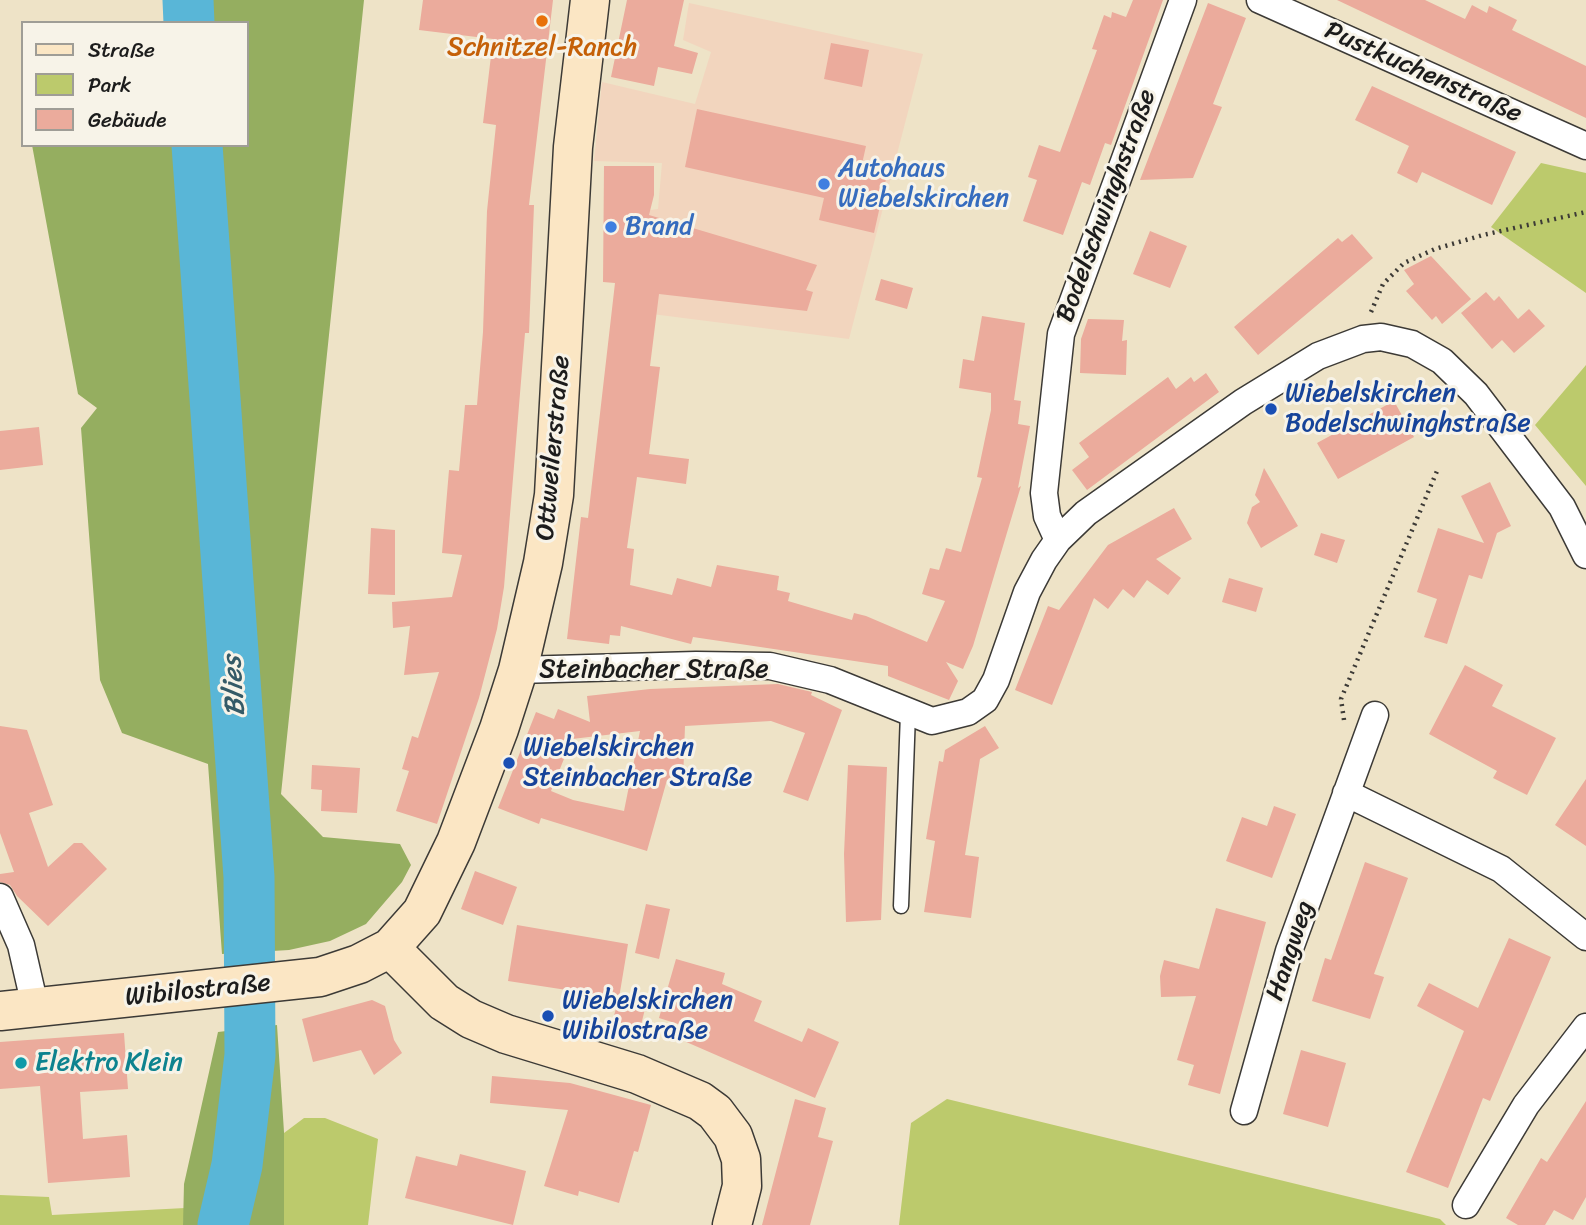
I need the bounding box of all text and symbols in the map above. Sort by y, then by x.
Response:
marker: Schnitzel-Ranch [534,13,550,29]
street label: Pustkuchenstraße [1320,16,1526,130]
legend [21,21,248,147]
text: Straße [88,31,155,69]
place label: Schnitzel-Ranch [447,32,637,64]
text: Park [88,66,131,104]
street label: Bodelschwinghstraße [1050,85,1164,327]
text: Gebäude [88,101,166,139]
place label: Autohaus Wiebelskirchen [838,153,1009,214]
marker: Autohaus Wiebelskirchen [816,176,832,192]
place label: Brand [625,211,693,243]
marker: Brand [603,219,619,235]
street label: Ottweilerstraße [530,354,578,542]
place label: Wiebelskirchen Bodelschwinghstraße [1285,378,1531,440]
marker: Wiebelskirchen Bodelschwinghstraße [1263,401,1279,417]
street label: Steinbacher Straße [539,654,769,686]
water label: Blies [216,655,254,717]
place label: Wiebelskirchen Steinbacher Straße [523,732,752,794]
marker: Wiebelskirchen Steinbacher Straße [501,755,517,771]
street label: Hangweg [1260,897,1322,1005]
street label: Wibilostraße [124,968,272,1014]
place label: Wiebelskirchen Wibilostraße [562,985,733,1046]
marker: Wiebelskirchen Wibilostraße [540,1008,556,1024]
place label: Elektro Klein [35,1047,183,1079]
marker: Elektro Klein [13,1055,29,1071]

